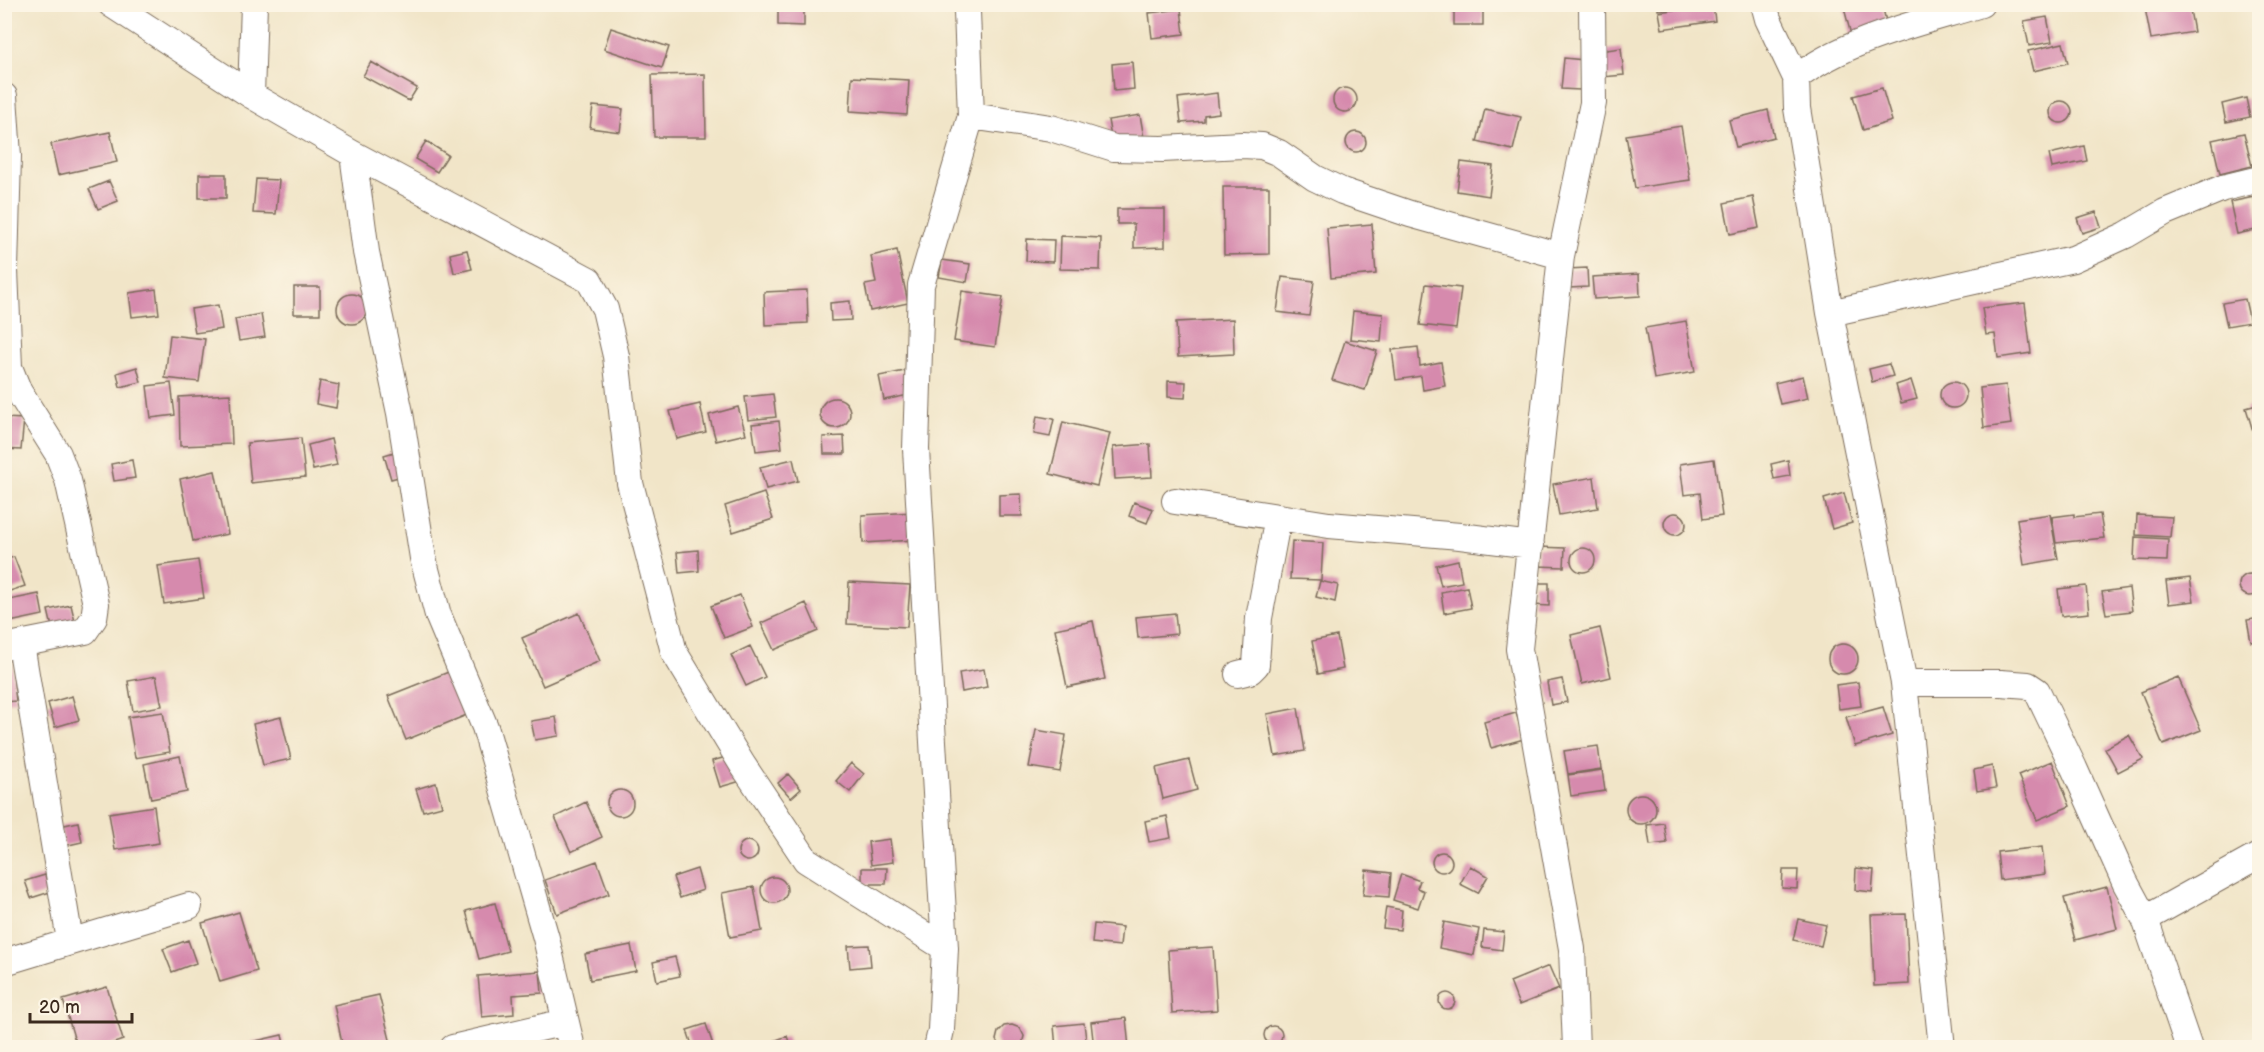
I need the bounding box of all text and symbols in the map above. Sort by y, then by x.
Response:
scale bar [30,986,132,1024]
text: 20 m [39,997,80,1018]

